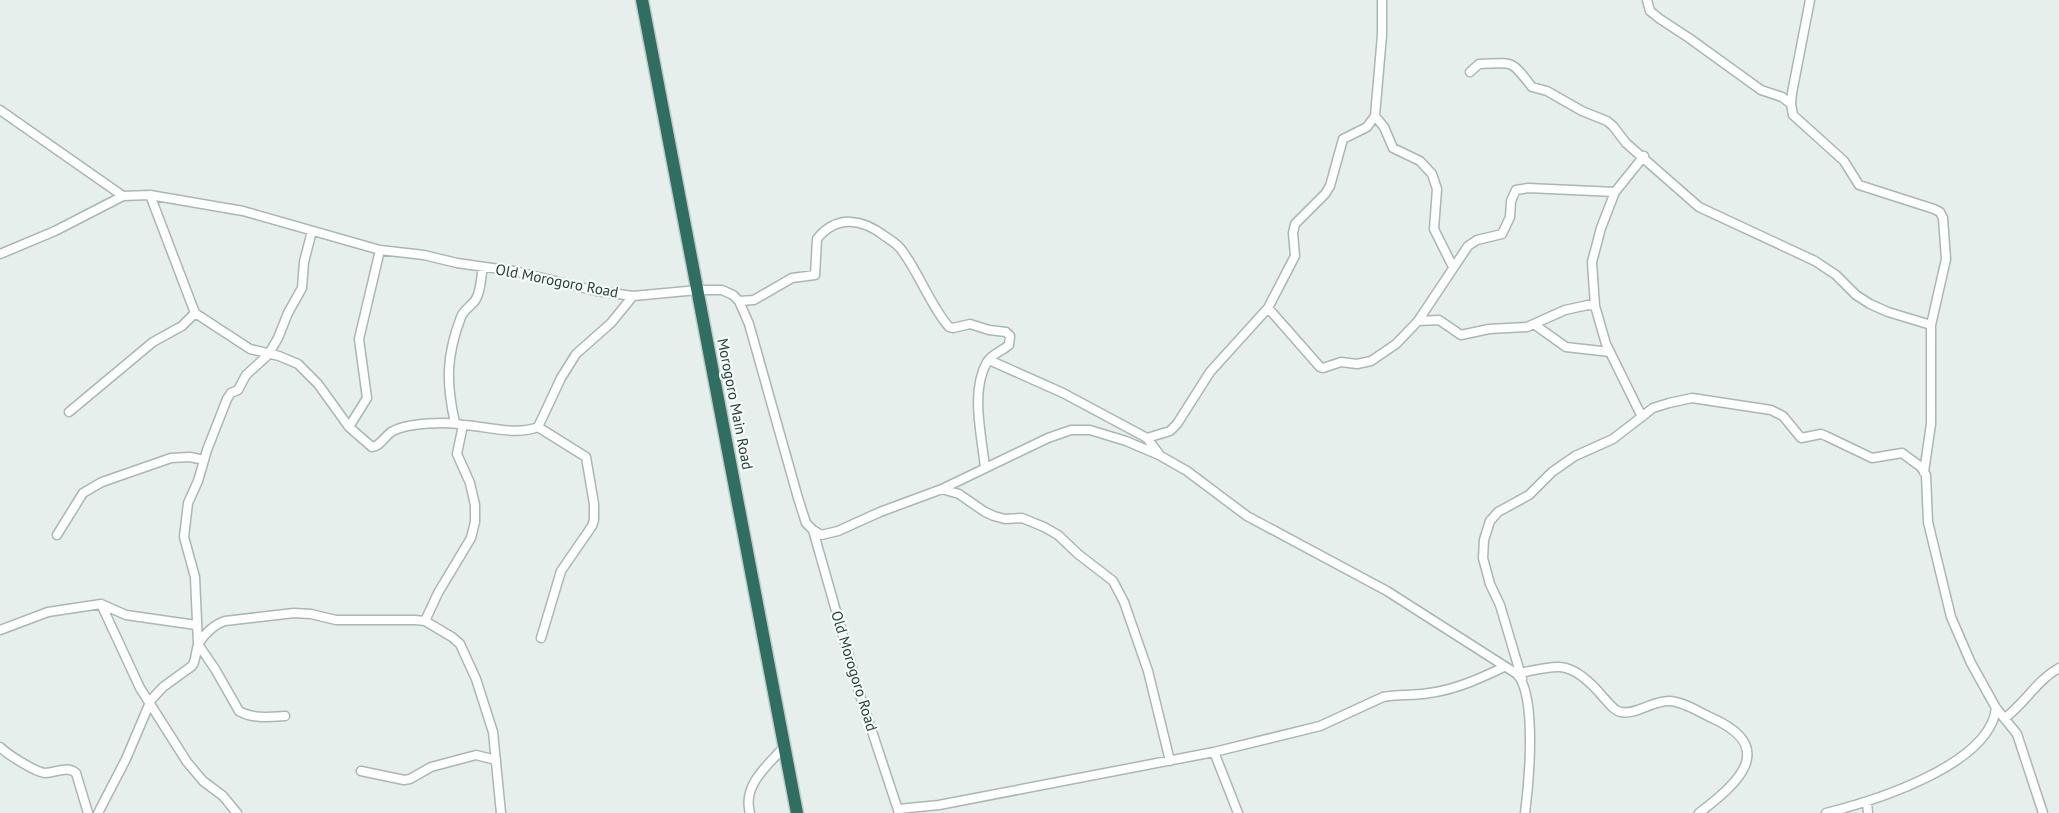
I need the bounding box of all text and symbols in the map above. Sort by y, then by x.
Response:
street label: Old Morogoro Road [494,259,620,302]
street label: Morogoro Main Road [713,337,758,471]
street label: Old Morogoro Road [827,608,882,733]

